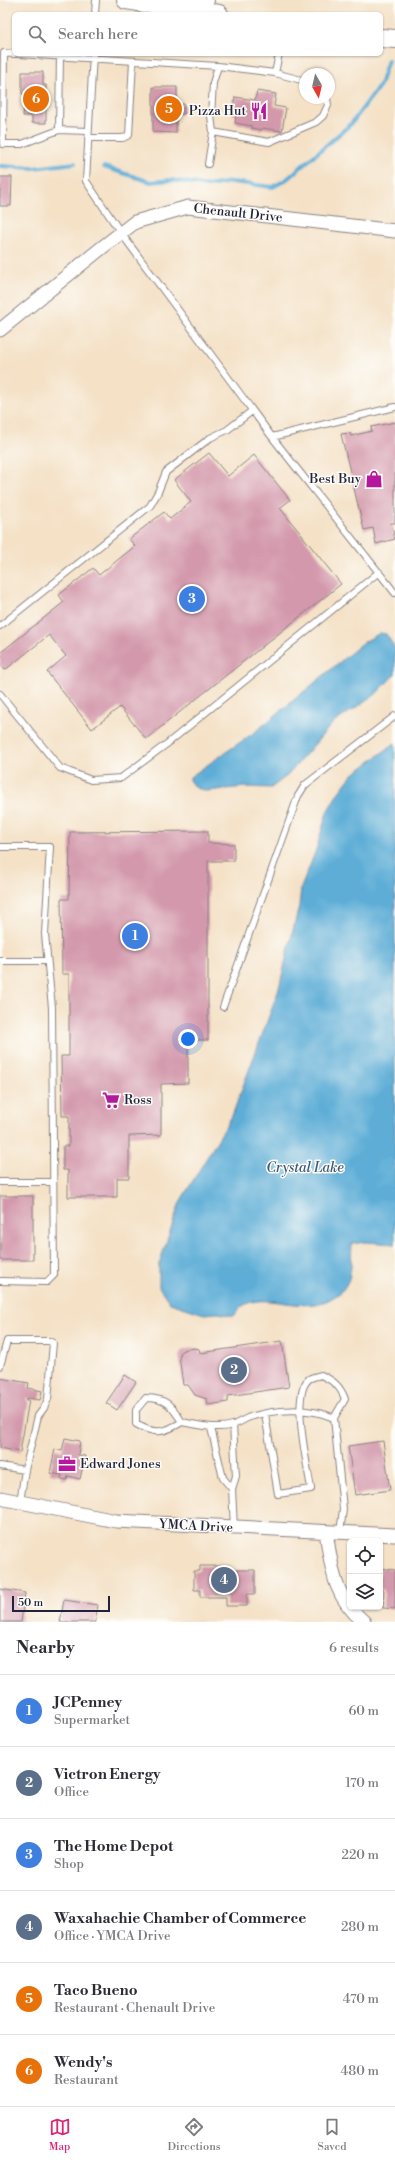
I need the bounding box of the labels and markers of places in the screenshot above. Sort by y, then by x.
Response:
pin: 6 [23,84,49,114]
pin: 5 [156,94,182,124]
restaurant icon: Pizza Hut [249,101,269,121]
place label: Pizza Hut [189,103,246,119]
shop icon: Best Buy [364,469,384,489]
place label: Best Buy [308,471,362,487]
pin: 3 [179,584,205,614]
pin: 1 [122,921,148,951]
supermarket icon: Ross [101,1090,121,1110]
place label: Ross [124,1092,152,1108]
pin: 2 [221,1355,247,1385]
office icon: Edward Jones [57,1454,77,1474]
place label: Edward Jones [80,1456,161,1472]
pin: 4 [211,1565,237,1595]

